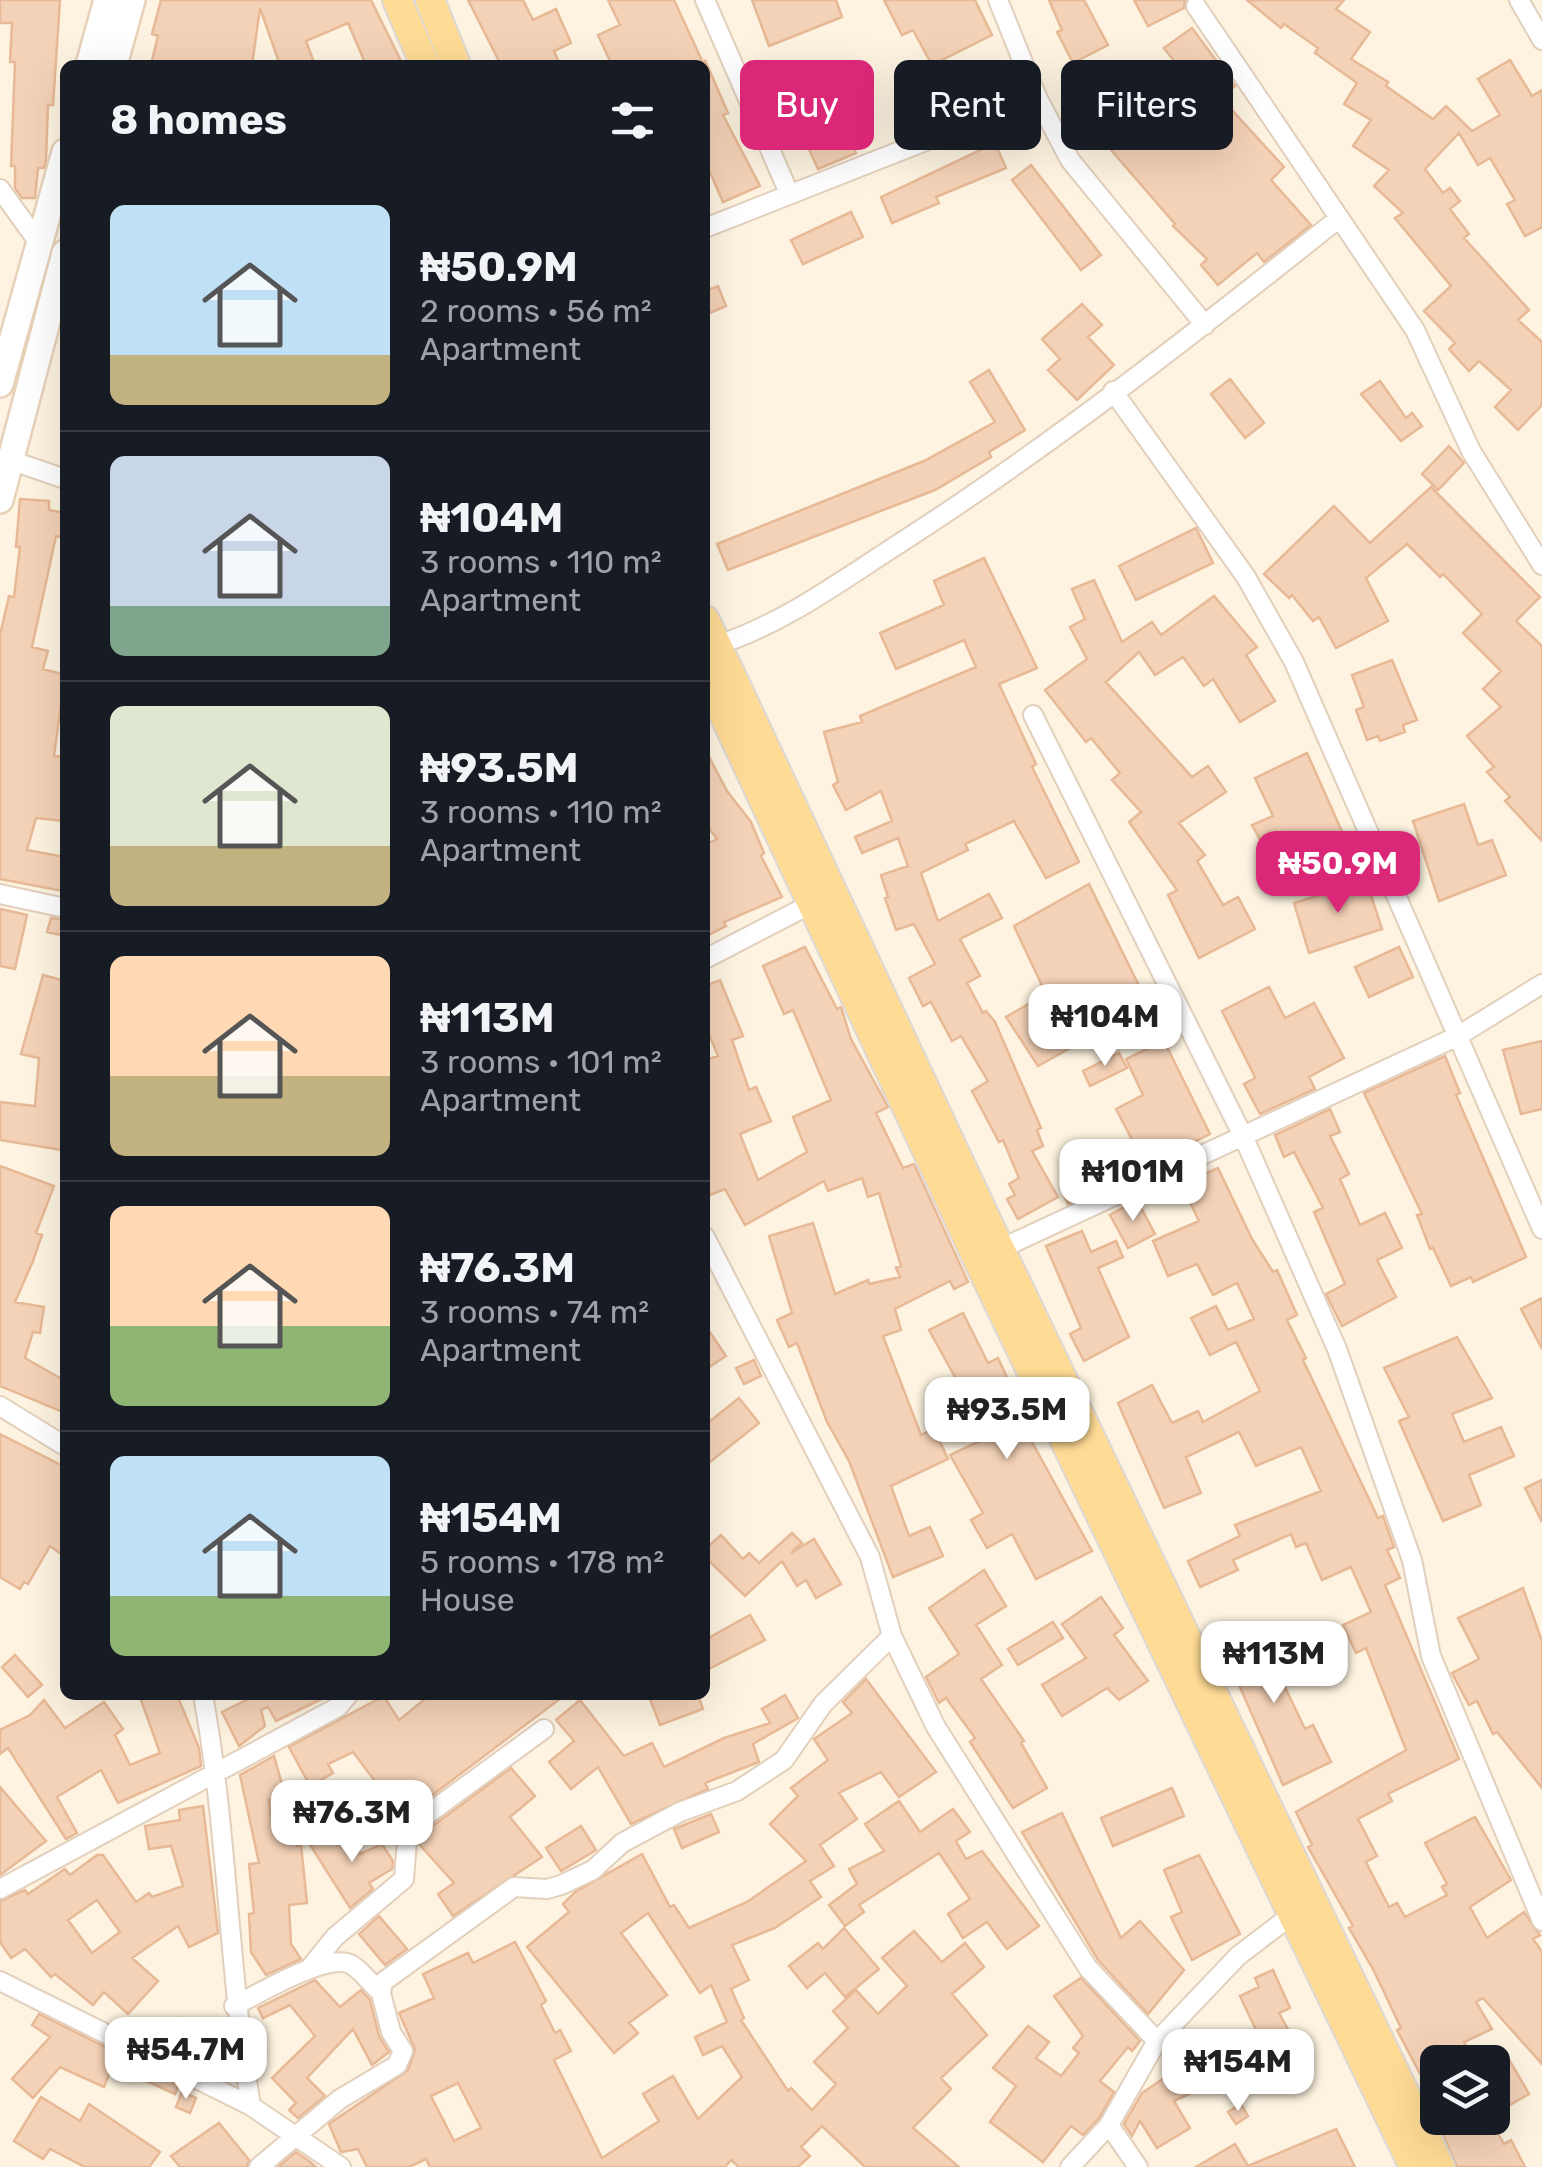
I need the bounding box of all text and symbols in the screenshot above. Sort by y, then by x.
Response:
chip: Buy [740,60,874,150]
chip: Rent [894,60,1041,150]
chip: Filters [1061,60,1233,150]
icon: filters [605,93,660,148]
text: 8 homes [110,95,287,145]
text: ₦50.9M [420,242,578,292]
icon: home [190,245,310,365]
text: 2 rooms · 56 m² [420,292,652,330]
text: Apartment [420,330,581,368]
text: ₦104M [420,493,563,543]
icon: home [190,496,310,616]
text: 3 rooms · 110 m² [420,543,662,581]
text: Apartment [420,581,581,619]
text: ₦93.5M [420,743,578,793]
icon: home [190,746,310,866]
text: 3 rooms · 110 m² [420,793,662,831]
text: Apartment [420,831,581,869]
pin: ₦50.9M [1257,831,1419,916]
text: ₦50.9M [1278,844,1398,882]
pin: ₦104M [1035,984,1175,1069]
text: ₦113M [420,993,555,1043]
icon: home [190,996,310,1116]
text: ₦104M [1050,997,1160,1035]
text: 3 rooms · 101 m² [420,1043,662,1081]
text: Apartment [420,1081,581,1119]
pin: ₦101M [1063,1139,1203,1224]
text: ₦101M [1081,1152,1185,1190]
text: ₦76.3M [420,1243,575,1293]
icon: home [190,1246,310,1366]
text: 3 rooms · 74 m² [420,1293,649,1331]
text: Apartment [420,1331,581,1369]
pin: ₦93.5M [926,1377,1088,1462]
text: ₦93.5M [947,1390,1067,1428]
text: ₦154M [420,1493,562,1543]
icon: home [190,1496,310,1616]
text: 5 rooms · 178 m² [420,1543,664,1581]
text: House [420,1581,515,1619]
pin: ₦113M [1204,1621,1344,1706]
text: ₦113M [1223,1634,1325,1672]
pin: ₦76.3M [271,1780,433,1865]
text: ₦76.3M [293,1793,411,1831]
pin: ₦54.7M [105,2017,267,2102]
pin: ₦154M [1168,2029,1308,2114]
text: ₦54.7M [127,2030,245,2068]
text: ₦154M [1184,2042,1292,2080]
map controls [1420,2045,1510,2135]
button: layers [1420,2045,1510,2135]

